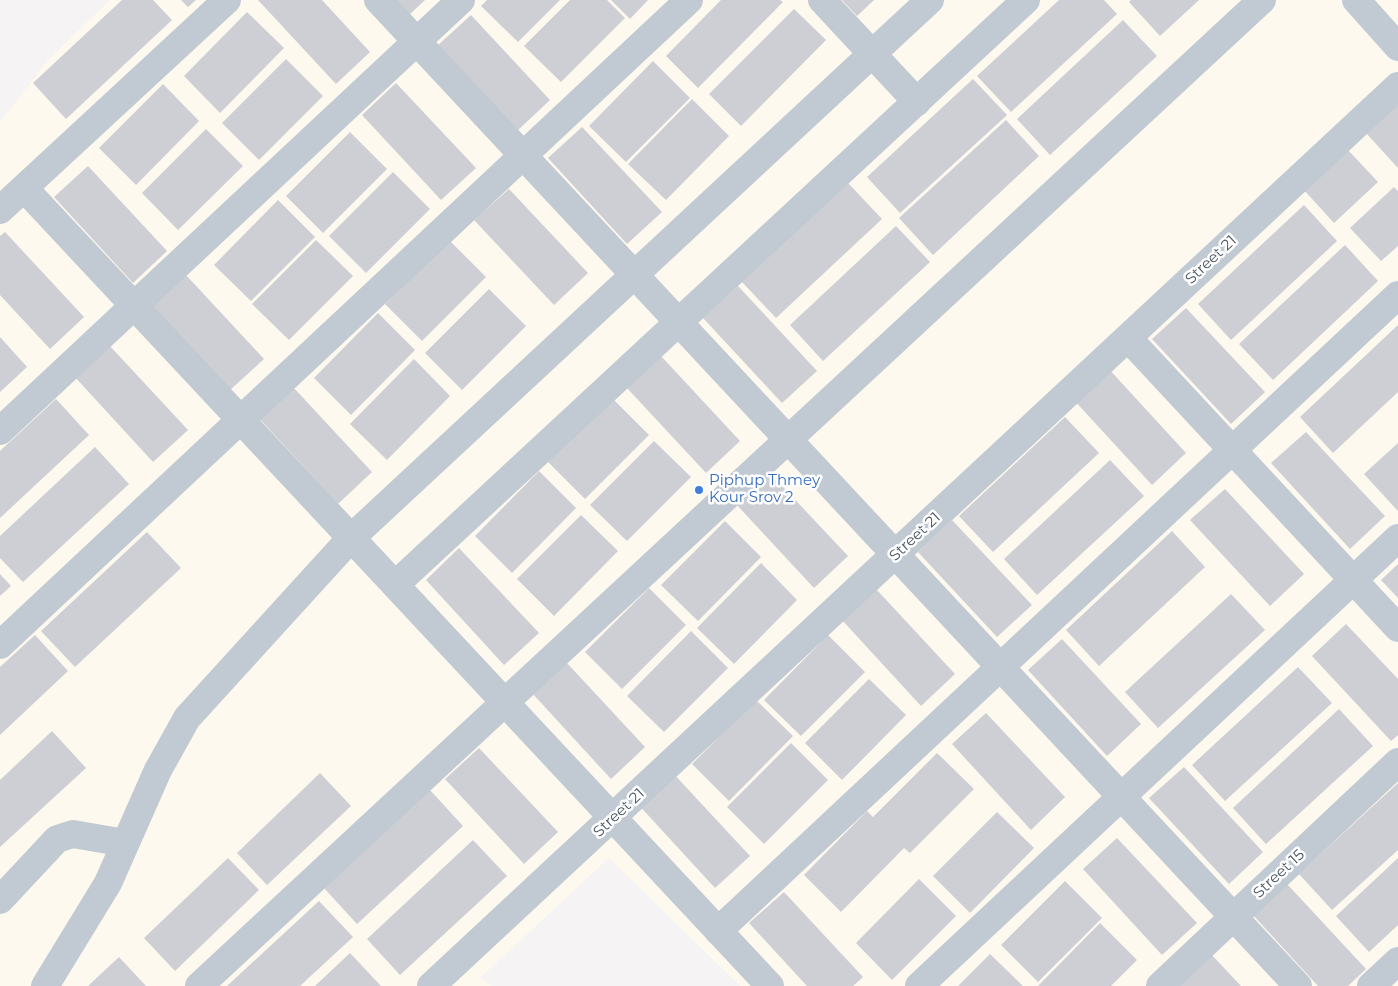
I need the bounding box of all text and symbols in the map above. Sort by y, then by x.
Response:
street label: Street 21 [1182,232,1240,288]
place label: Piphup Thmey Kour Srov 2 [709,472,820,507]
marker: Piphup Thmey Kour Srov 2 [693,484,705,496]
street label: Street 21 [886,509,944,565]
street label: Street 21 [590,785,648,841]
street label: Street 15 [1250,846,1308,902]

